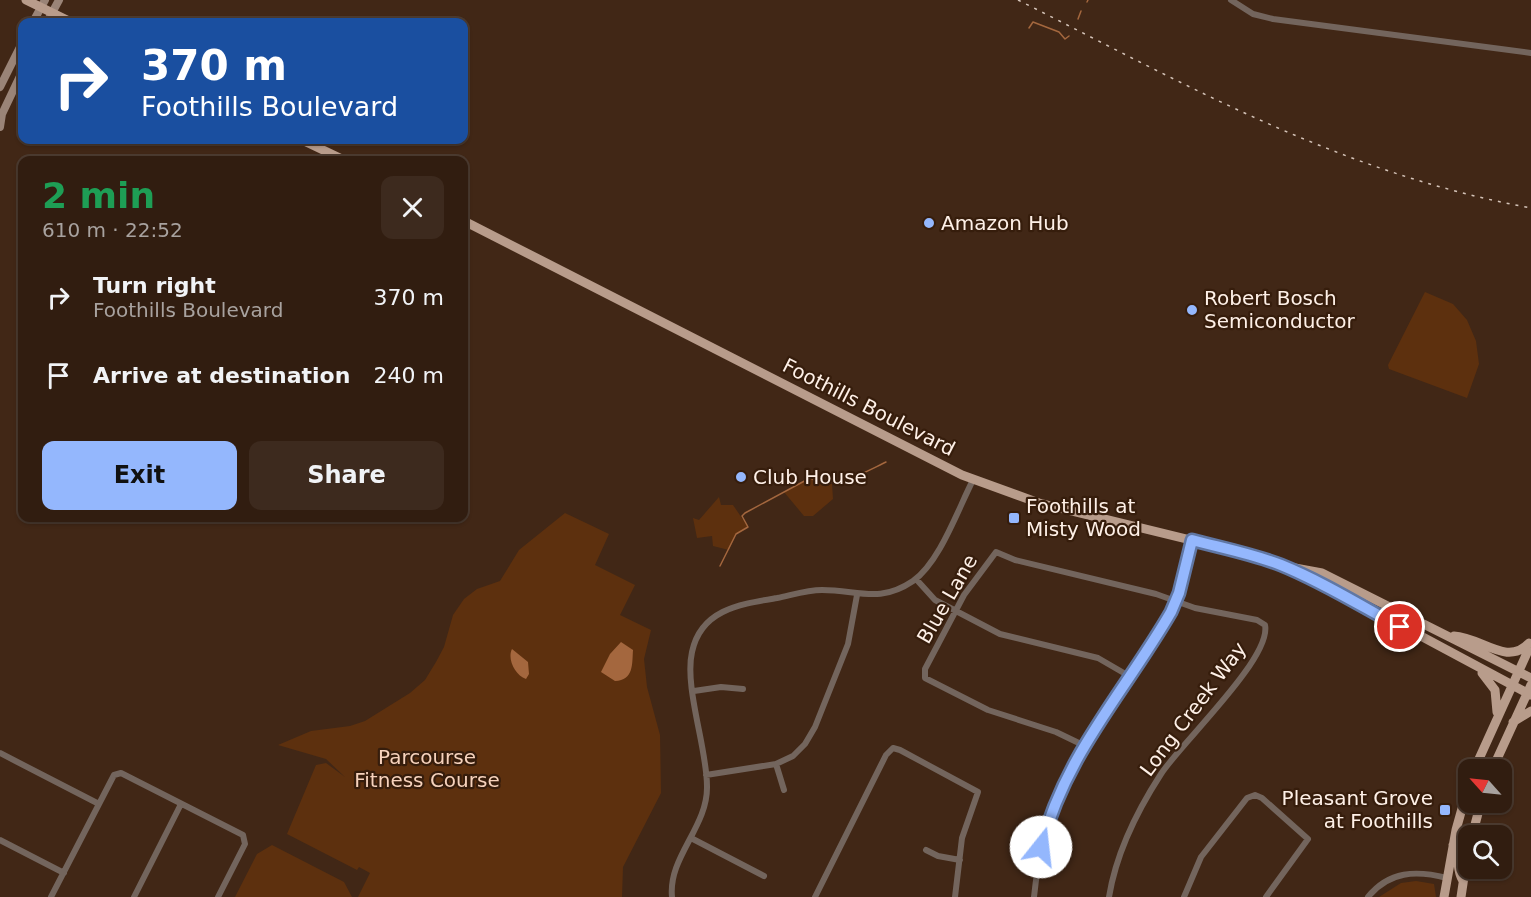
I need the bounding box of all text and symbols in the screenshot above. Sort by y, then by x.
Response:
text: 370 m [141,41,287,90]
icon: right [42,42,120,120]
text: Foothills Boulevard [141,91,398,122]
text: 2 min [42,175,155,216]
button: close [381,176,444,239]
place label: Amazon Hub [941,211,1069,235]
marker: Amazon Hub [922,216,936,230]
text: 610 m · 22:52 [42,218,183,242]
text: Turn right [93,273,216,298]
icon: right [42,281,75,314]
text: 370 m [374,285,444,310]
place label: Robert Bosch Semiconductor [1204,286,1355,333]
text: Foothills Boulevard [93,298,283,322]
marker: Robert Bosch Semiconductor [1185,303,1199,317]
street label: Foothills Boulevard [779,353,959,461]
icon: arrive [42,359,75,392]
text: Arrive at destination [93,363,350,388]
text: 240 m [374,363,444,388]
button: Exit [42,441,237,510]
button: Share [249,441,444,510]
place label: Club House [753,465,867,489]
marker: Club House [734,470,748,484]
place label: Foothills at Misty Wood [1026,494,1141,541]
marker: Foothills at Misty Wood [1007,511,1021,525]
street label: Blue Lane [912,550,982,648]
pin [1374,601,1425,652]
icon: arrive [1383,610,1416,643]
street label: Long Creek Way [1135,637,1251,781]
park label: Parcourse Fitness Course [354,745,500,792]
north arrow [1458,759,1512,813]
map controls [1458,759,1512,879]
place label: Pleasant Grove at Foothills [1282,786,1433,833]
marker: Pleasant Grove at Foothills [1438,803,1452,817]
position arrow [1009,815,1073,879]
button: search [1458,825,1512,879]

